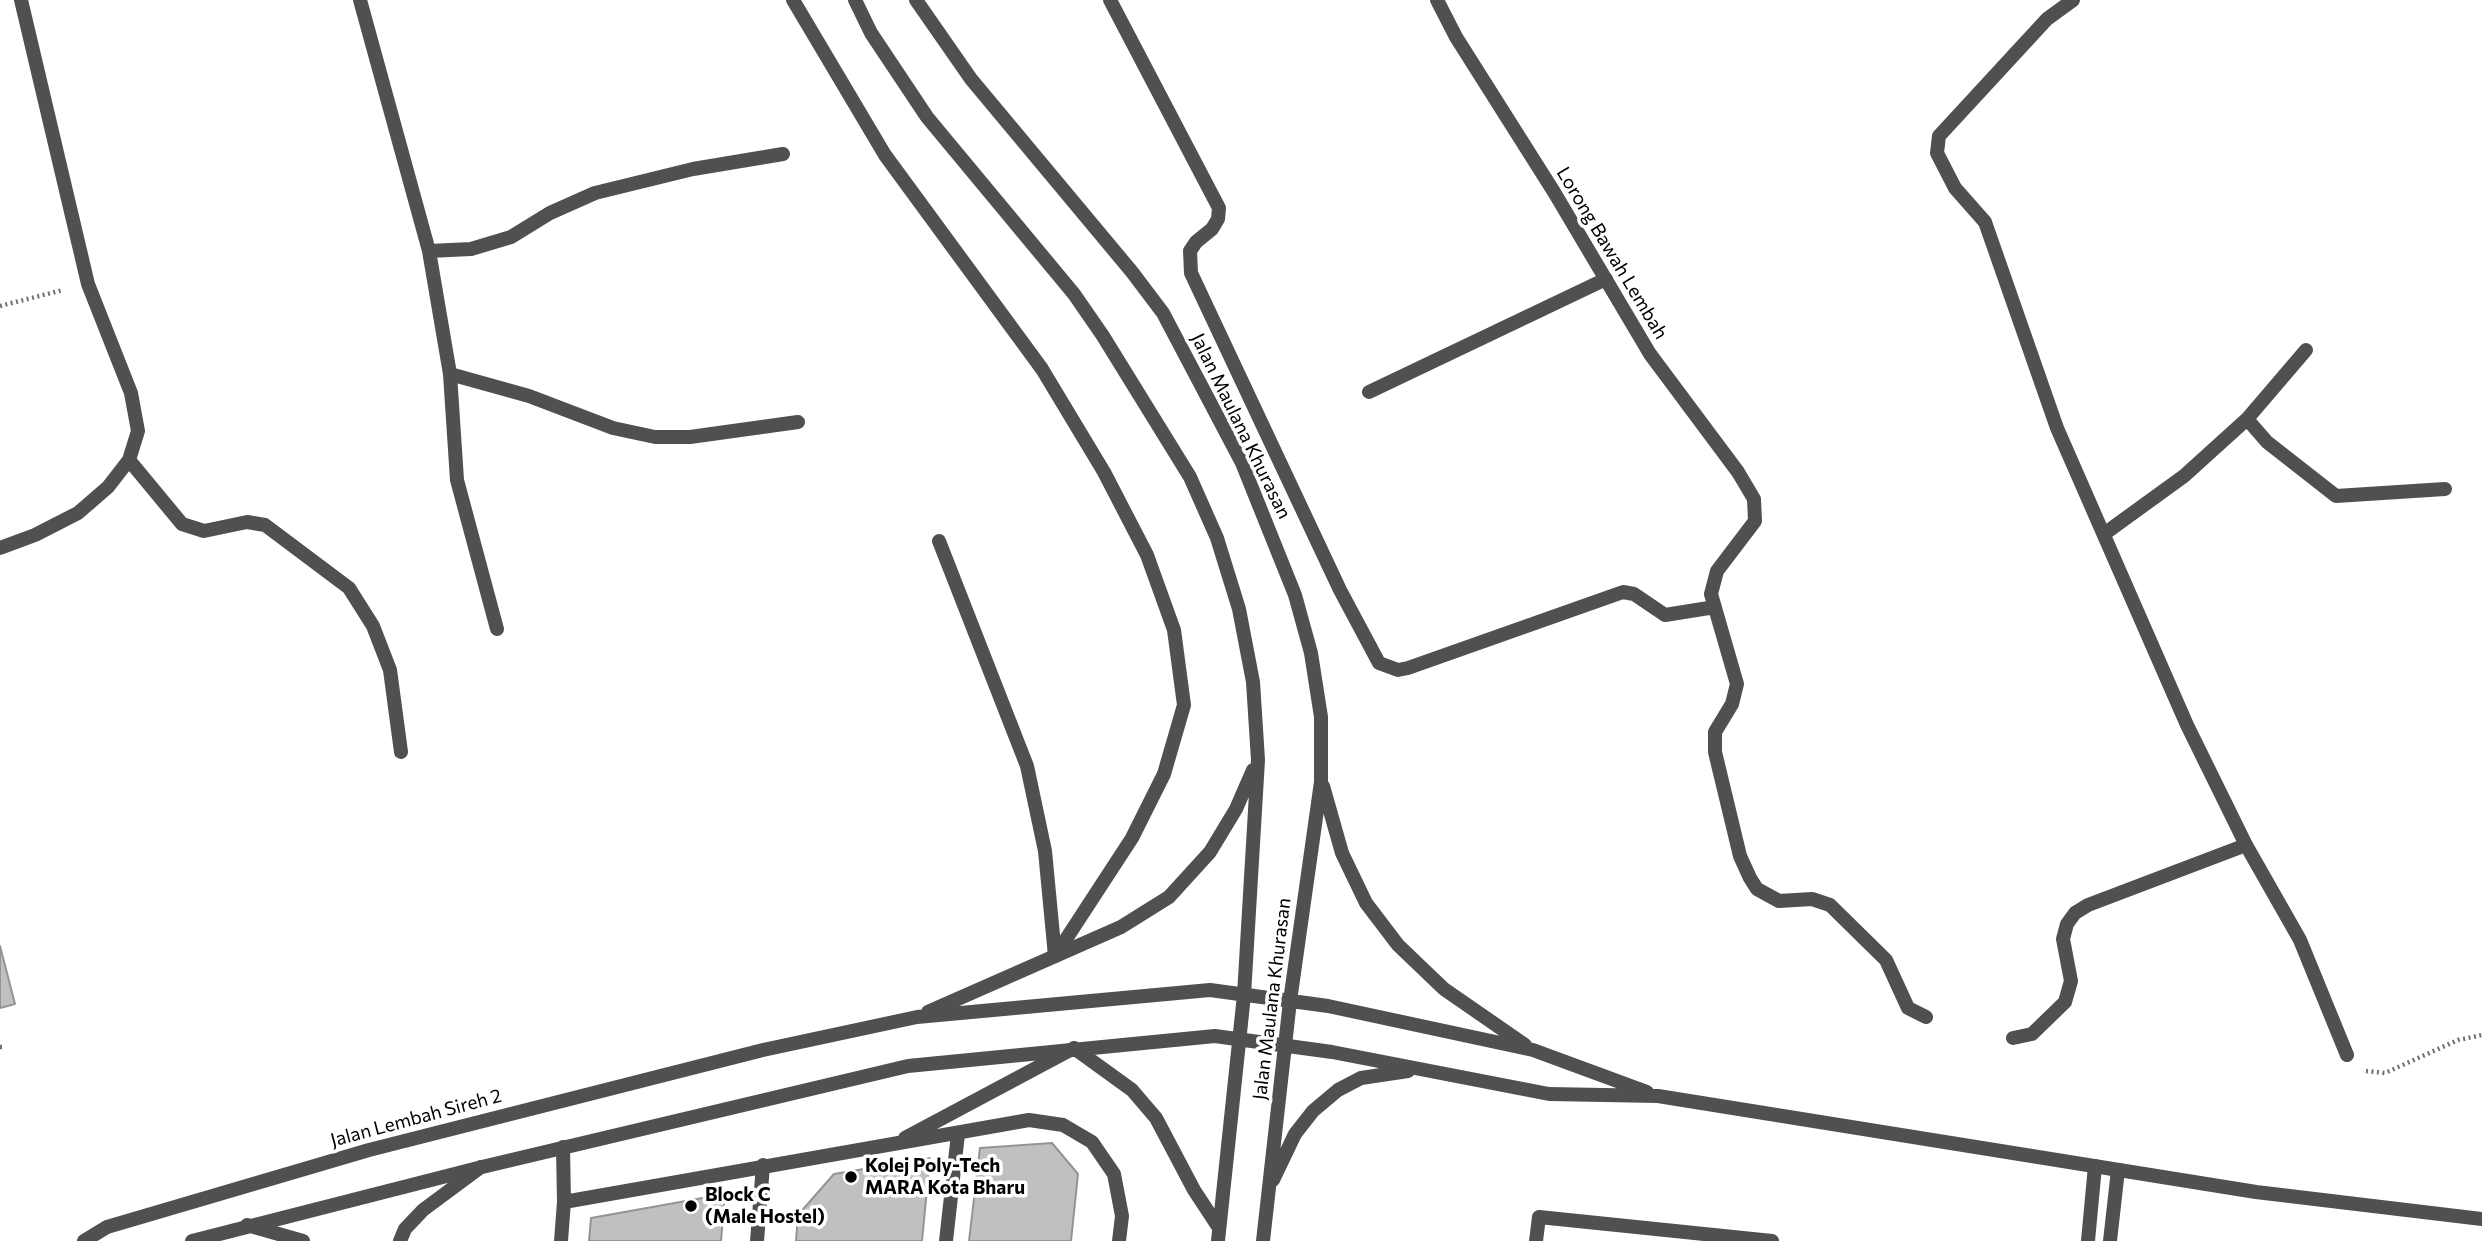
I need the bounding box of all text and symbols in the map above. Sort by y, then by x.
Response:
street label: Lorong Bawah Lembah [1552,163,1672,343]
street label: Jalan Maulana Khurasan [1186,330,1296,522]
street label: Jalan Maulana Khurasan [1248,897,1296,1101]
street label: Jalan Lembah Sireh 2 [328,1084,504,1152]
place label: Kolej Poly-Tech MARA Kota Bharu [865,1155,1025,1199]
marker: Kolej Poly-Tech MARA Kota Bharu [843,1169,859,1185]
place label: Block C (Male Hostel) [705,1184,825,1228]
marker: Block C (Male Hostel) [683,1198,699,1214]

